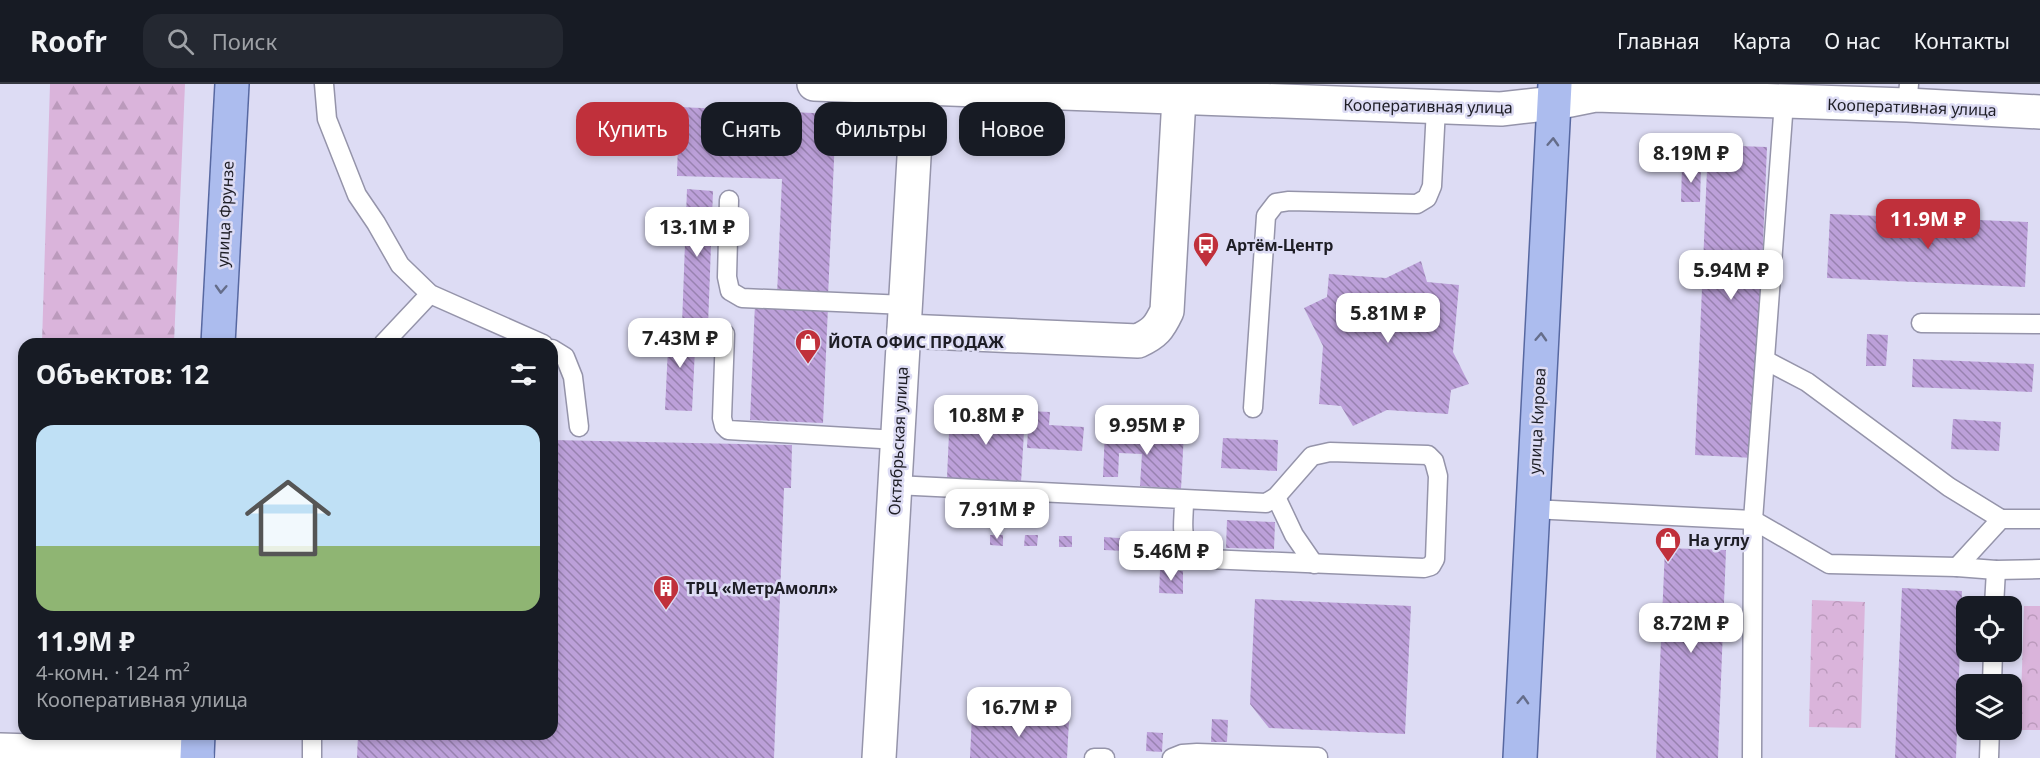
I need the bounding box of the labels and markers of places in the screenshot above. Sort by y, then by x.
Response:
pin: 8.19M ₽ [1636,133,1746,184]
pin: 11.9M ₽ [1873,199,1983,250]
pin: 13.1M ₽ [642,207,752,258]
bus stop icon: Артём-Центр [1191,230,1221,268]
place label: Артём-Центр [1226,234,1333,256]
pin: 5.94M ₽ [1676,250,1786,301]
pin: 5.81M ₽ [1333,293,1443,344]
pin: 7.43M ₽ [625,318,735,369]
shop icon: ЙОТА ОФИС ПРОДАЖ [793,327,823,365]
place label: ЙОТА ОФИС ПРОДАЖ [828,331,1004,353]
pin: 10.8M ₽ [931,395,1041,446]
pin: 9.95M ₽ [1092,405,1202,456]
pin: 7.91M ₽ [942,489,1052,540]
shop icon: На углу [1653,525,1683,563]
place label: На углу [1688,529,1750,551]
pin: 5.46M ₽ [1116,531,1226,582]
building icon: ТРЦ «МетрАмолл» [651,573,681,611]
place label: ТРЦ «МетрАмолл» [686,577,838,599]
pin: 8.72M ₽ [1636,603,1746,654]
pin: 16.7M ₽ [964,687,1074,738]

